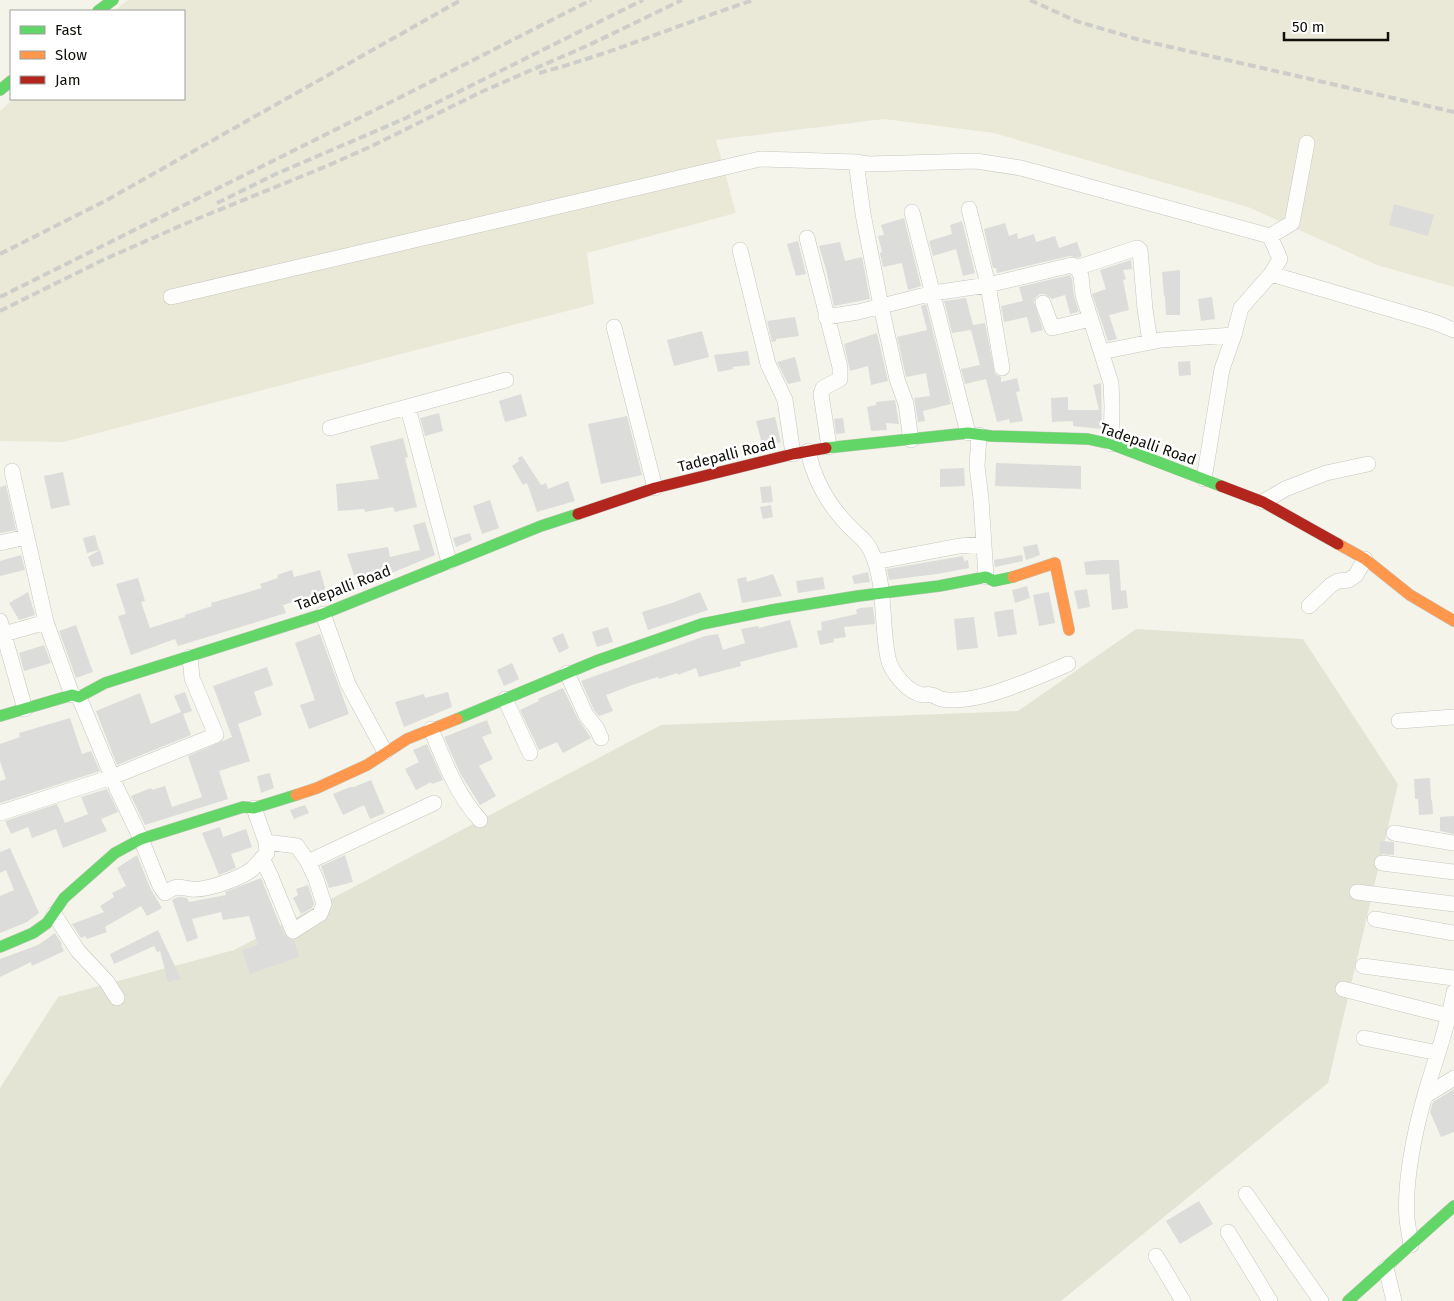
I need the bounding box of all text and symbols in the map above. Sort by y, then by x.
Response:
legend [10,10,185,100]
scale bar [1284,10,1388,42]
text: 50 m [1292,18,1325,36]
text: Fast [55,21,82,39]
text: Slow [55,46,87,64]
text: Jam [55,71,81,89]
street label: Tadepalli Road [1097,419,1199,469]
street label: Tadepalli Road [676,434,778,476]
street label: Tadepalli Road [293,562,393,614]

